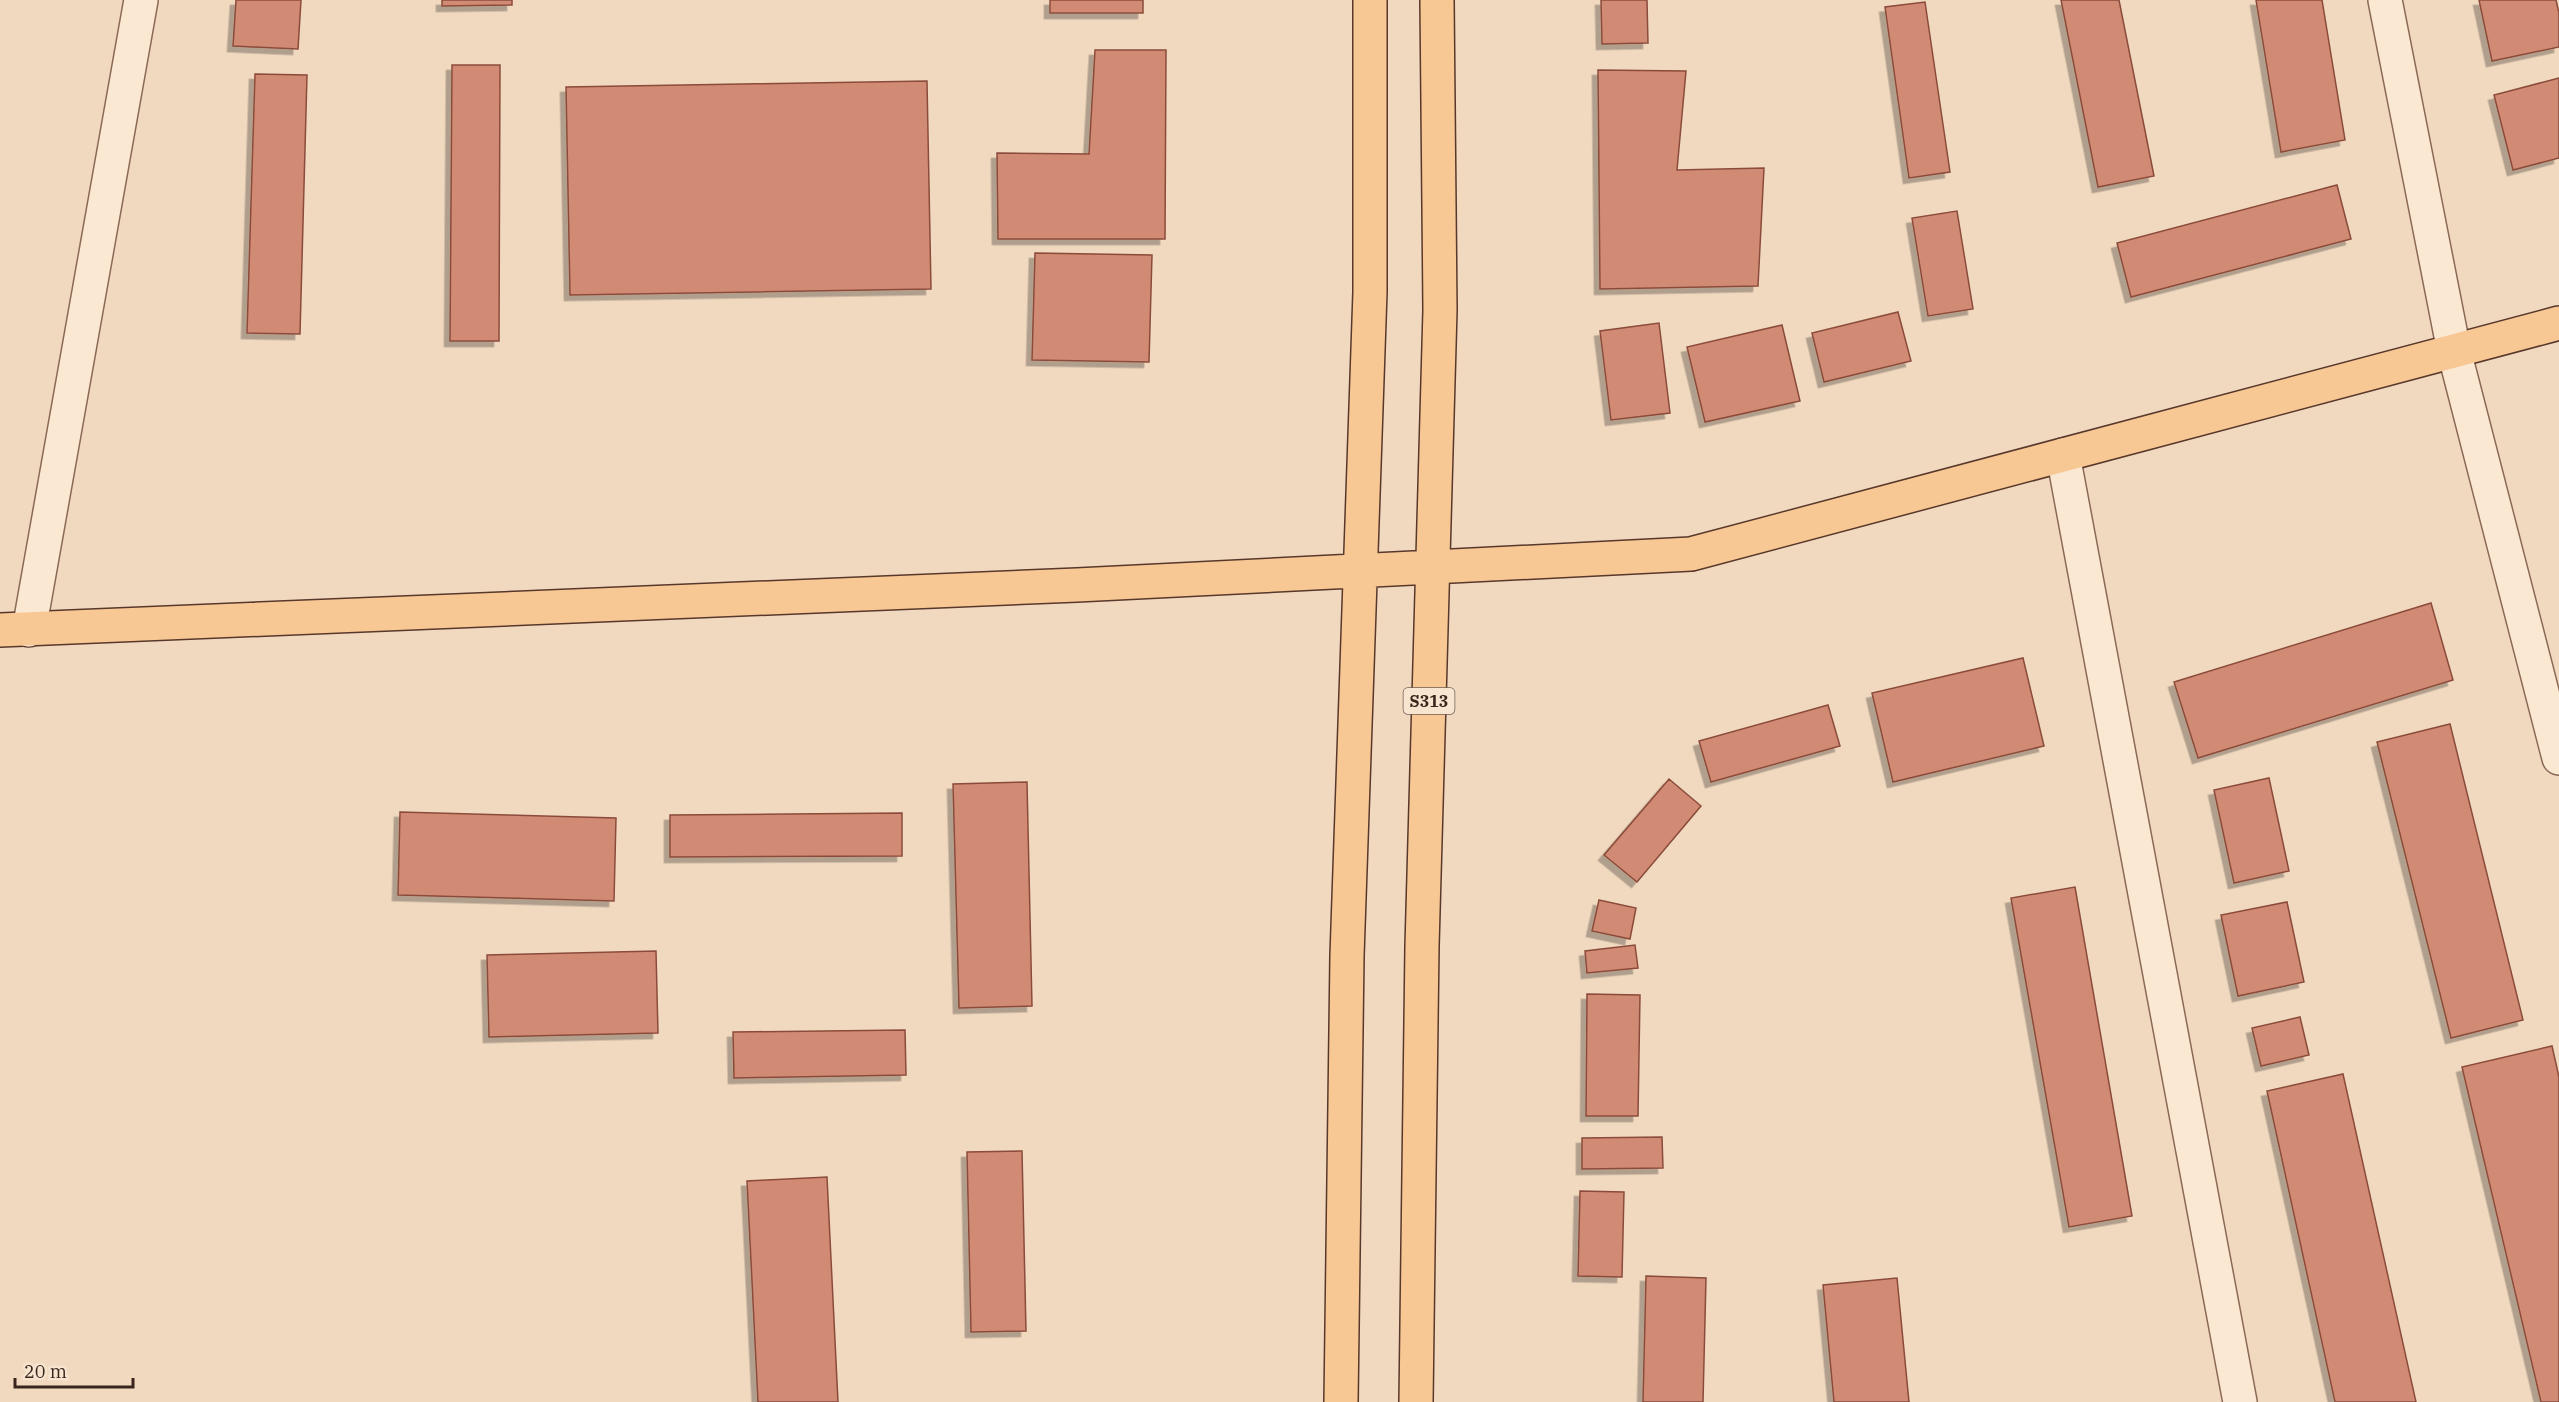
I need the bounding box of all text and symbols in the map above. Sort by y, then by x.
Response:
road number: S313 [1404,688,1454,714]
scale bar [15,1351,134,1389]
text: 20 m [24,1360,67,1383]

